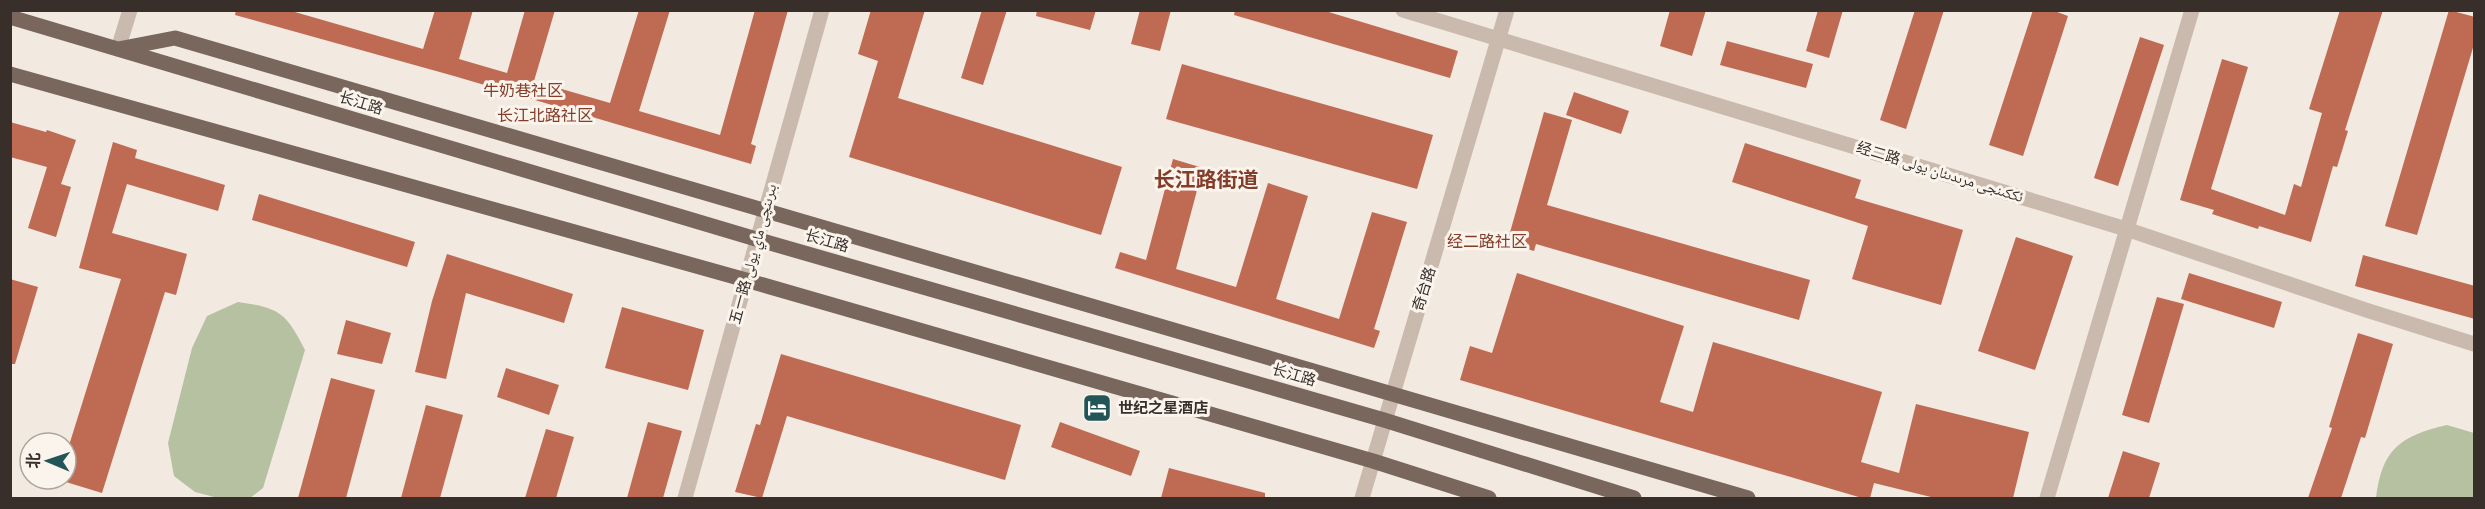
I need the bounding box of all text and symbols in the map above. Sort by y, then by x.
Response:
district label: 牛奶巷社区 [483,82,563,102]
street label: 长江路 [336,89,385,120]
district label: 长江北路社区 [497,107,593,127]
street label: 经二路 ئككىنجى مرىدىئان يولى [1854,139,2025,208]
district label: 长江路街道 [1154,168,1259,195]
street label: 五一路 بىرىنچى ماي يولى [727,182,783,327]
street label: 长江路 [802,227,851,258]
district label: 经二路社区 [1447,233,1527,253]
street label: 奇台路 [1410,265,1441,314]
street label: 长江路 [1269,361,1318,392]
hotel icon: 世纪之星酒店 [1081,392,1113,424]
place label: 世纪之星酒店 [1118,400,1208,419]
north arrow [18,431,78,491]
text: 北 [25,452,45,469]

